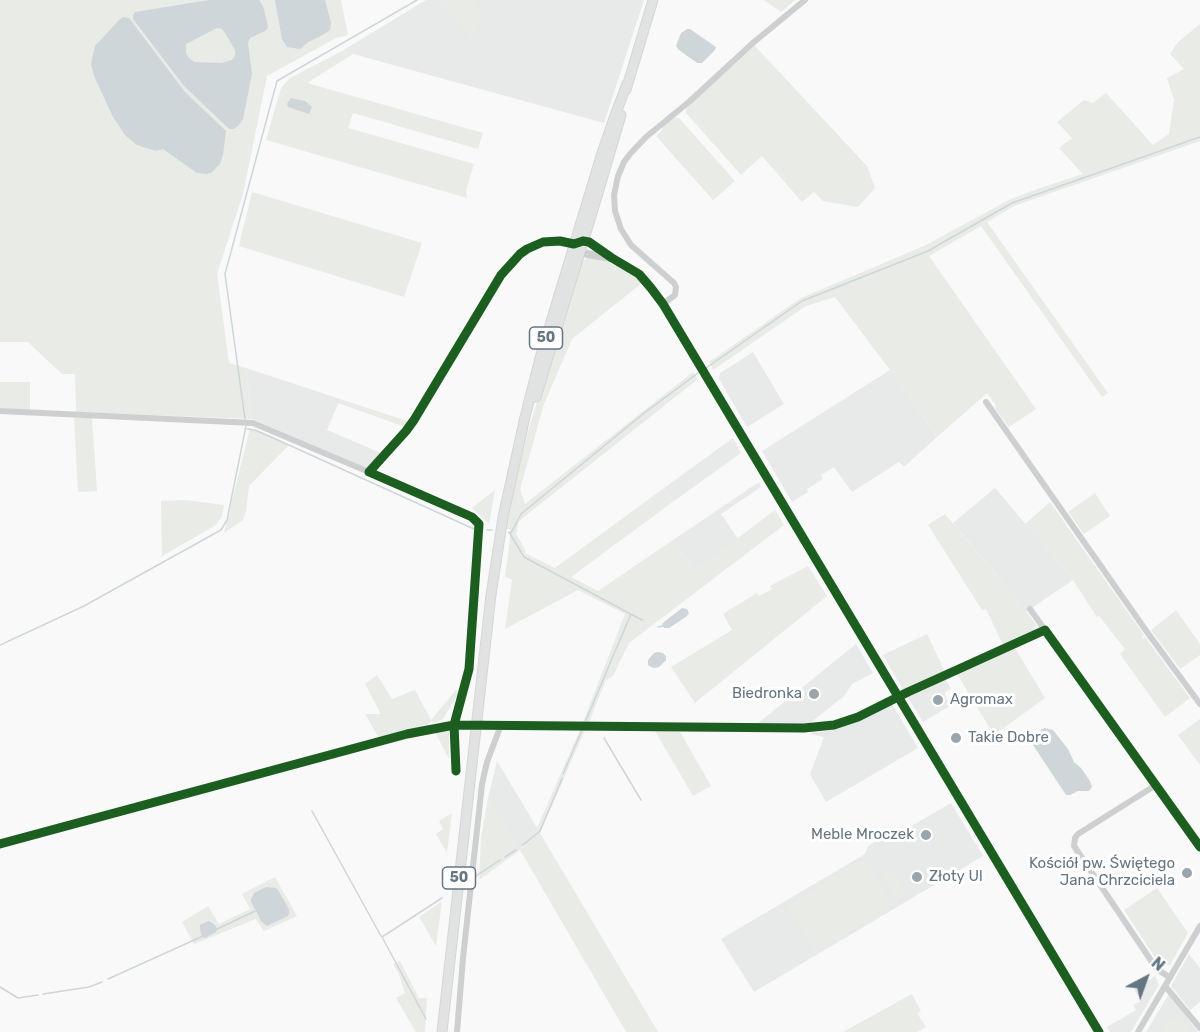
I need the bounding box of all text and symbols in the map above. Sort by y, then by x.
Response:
road number: 50 [530,327,562,349]
place label: Biedronka [732,685,802,703]
marker: Biedronka [807,687,821,701]
place label: Agromax [950,691,1013,709]
marker: Agromax [931,693,945,707]
place label: Takie Dobre [968,729,1049,747]
marker: Takie Dobre [949,731,963,745]
place label: Meble Mroczek [811,826,914,844]
marker: Meble Mroczek [919,828,933,842]
place label: Kościół pw. Świętego Jana Chrzciciela [1029,855,1175,890]
marker: Kościół pw. Świętego Jana Chrzciciela [1180,866,1194,880]
road number: 50 [442,867,476,889]
place label: Złoty Ul [929,868,983,886]
marker: Złoty Ul [910,870,924,884]
north arrow [1116,948,1176,1008]
text: N [1148,953,1169,975]

